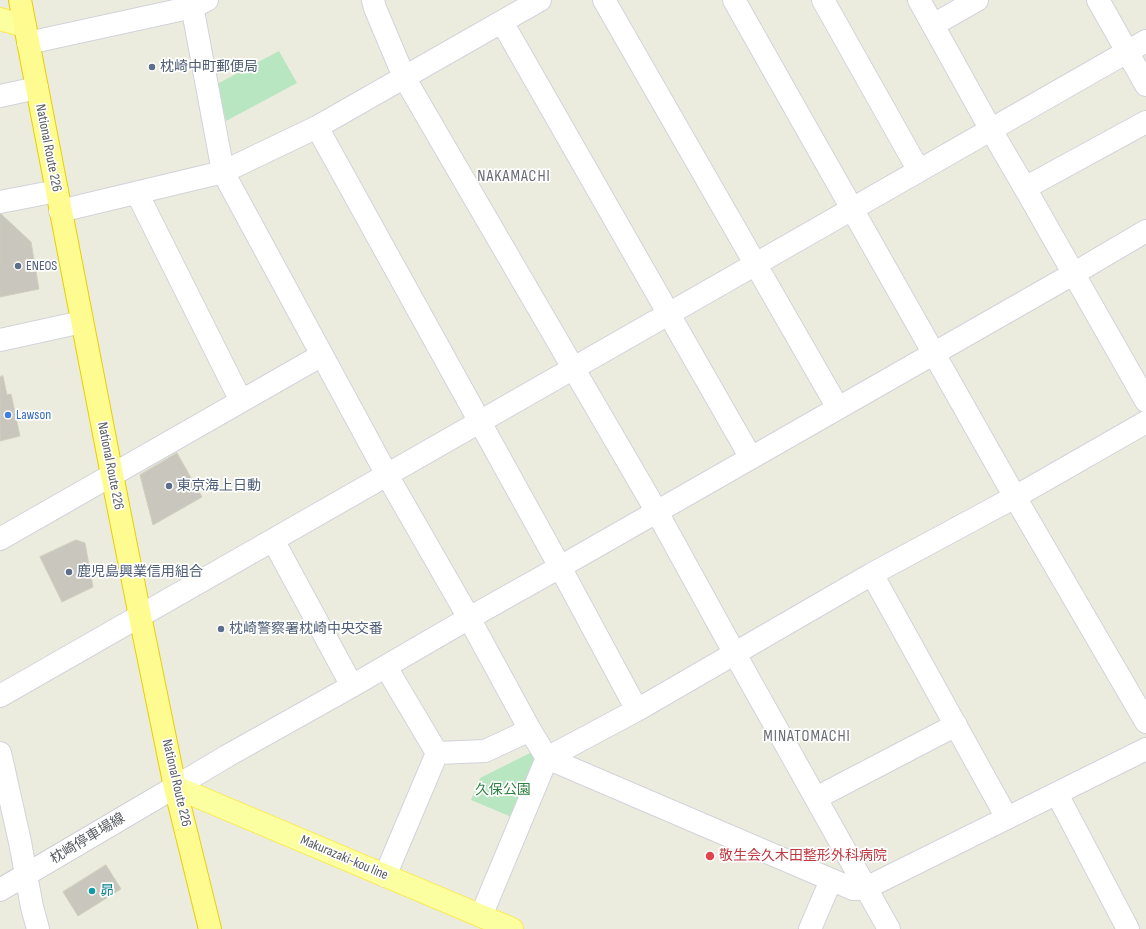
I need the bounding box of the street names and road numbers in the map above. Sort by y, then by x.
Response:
street label: National Route 226 [31,103,65,193]
street label: National Route 226 [93,421,127,511]
street label: National Route 226 [158,738,194,828]
street label: 枕崎停車場線 [48,810,128,868]
street label: Makurazaki-kou line [298,832,390,884]

